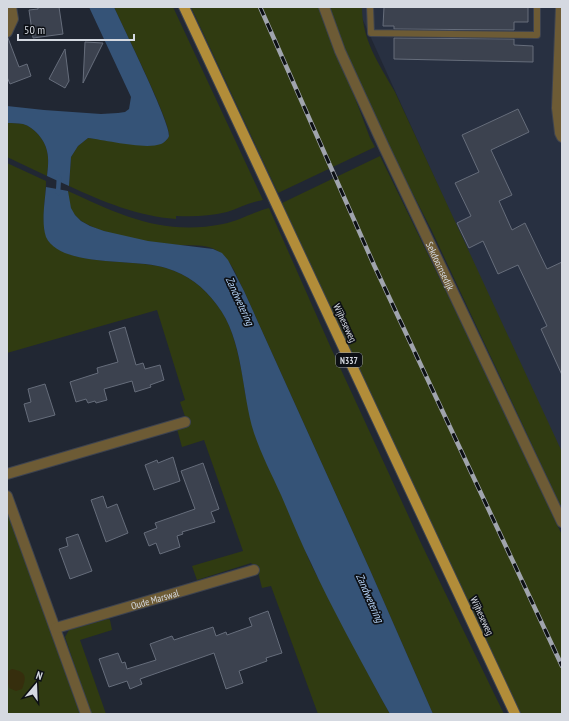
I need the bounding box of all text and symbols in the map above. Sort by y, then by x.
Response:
scale bar [18,16,134,42]
text: 50 m [24,22,45,37]
street label: Sekdoornsedijk [423,239,458,292]
water label: Zandwetering [223,274,258,329]
street label: Wijheseweg [330,302,360,344]
road number: N337 [336,353,362,367]
water label: Zandwetering [353,571,387,626]
street label: Oude Marswal [129,586,181,612]
street label: Wijheseweg [467,595,497,637]
north arrow [16,665,56,705]
text: N [34,668,44,683]

